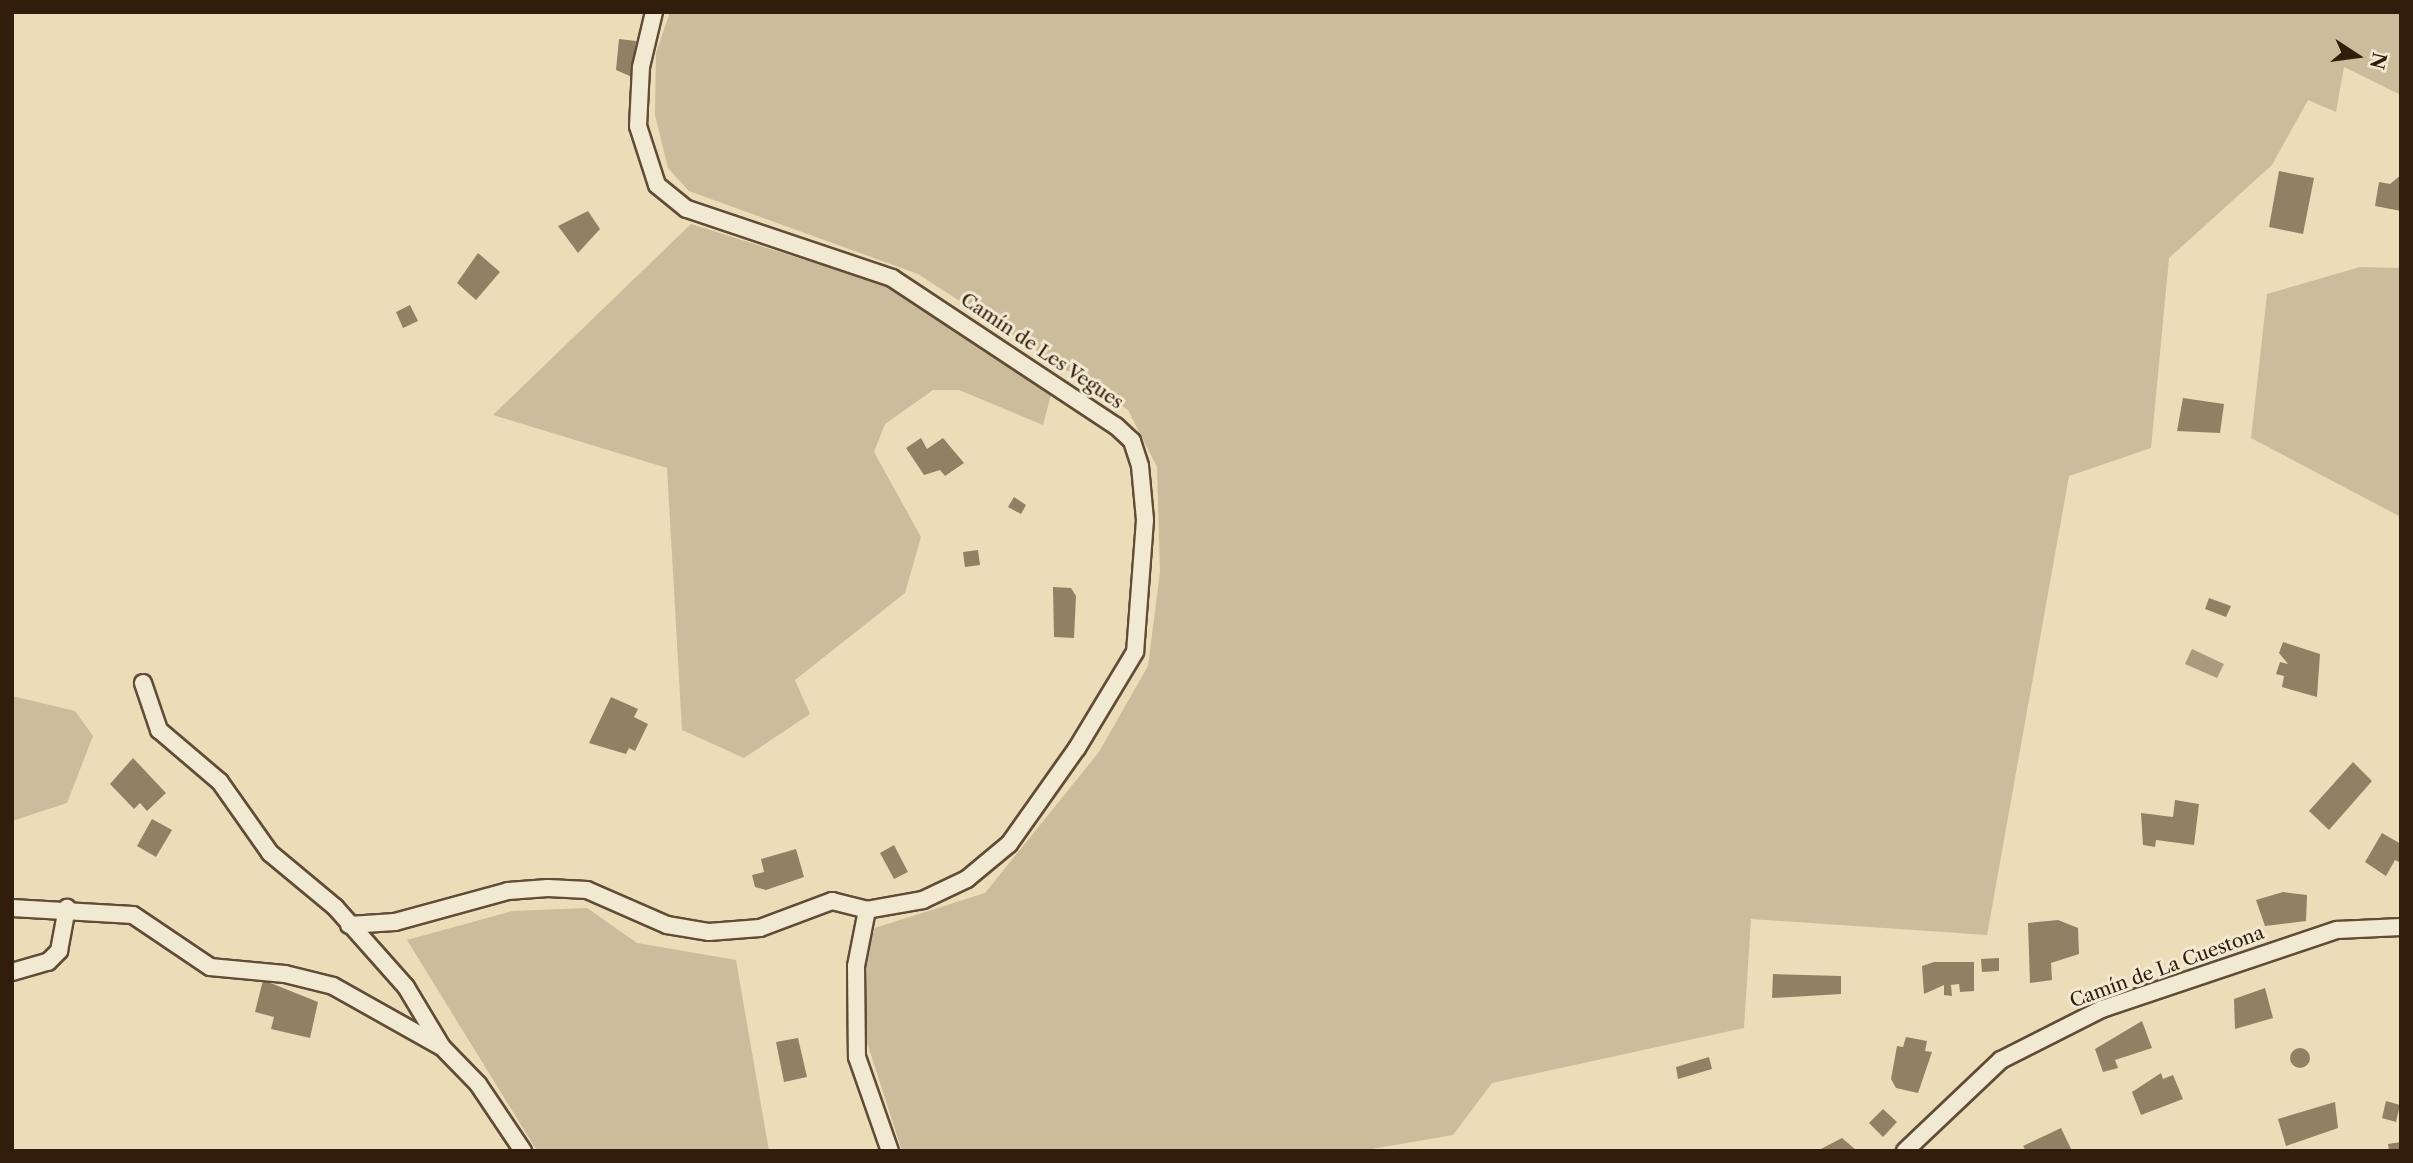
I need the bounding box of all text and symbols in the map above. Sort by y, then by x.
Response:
north arrow [2322,21,2392,91]
text: N [2365,50,2391,71]
street label: Camín de Les Vegues [956,288,1128,414]
street label: Camín de La Cuestona [2067,921,2267,1013]

